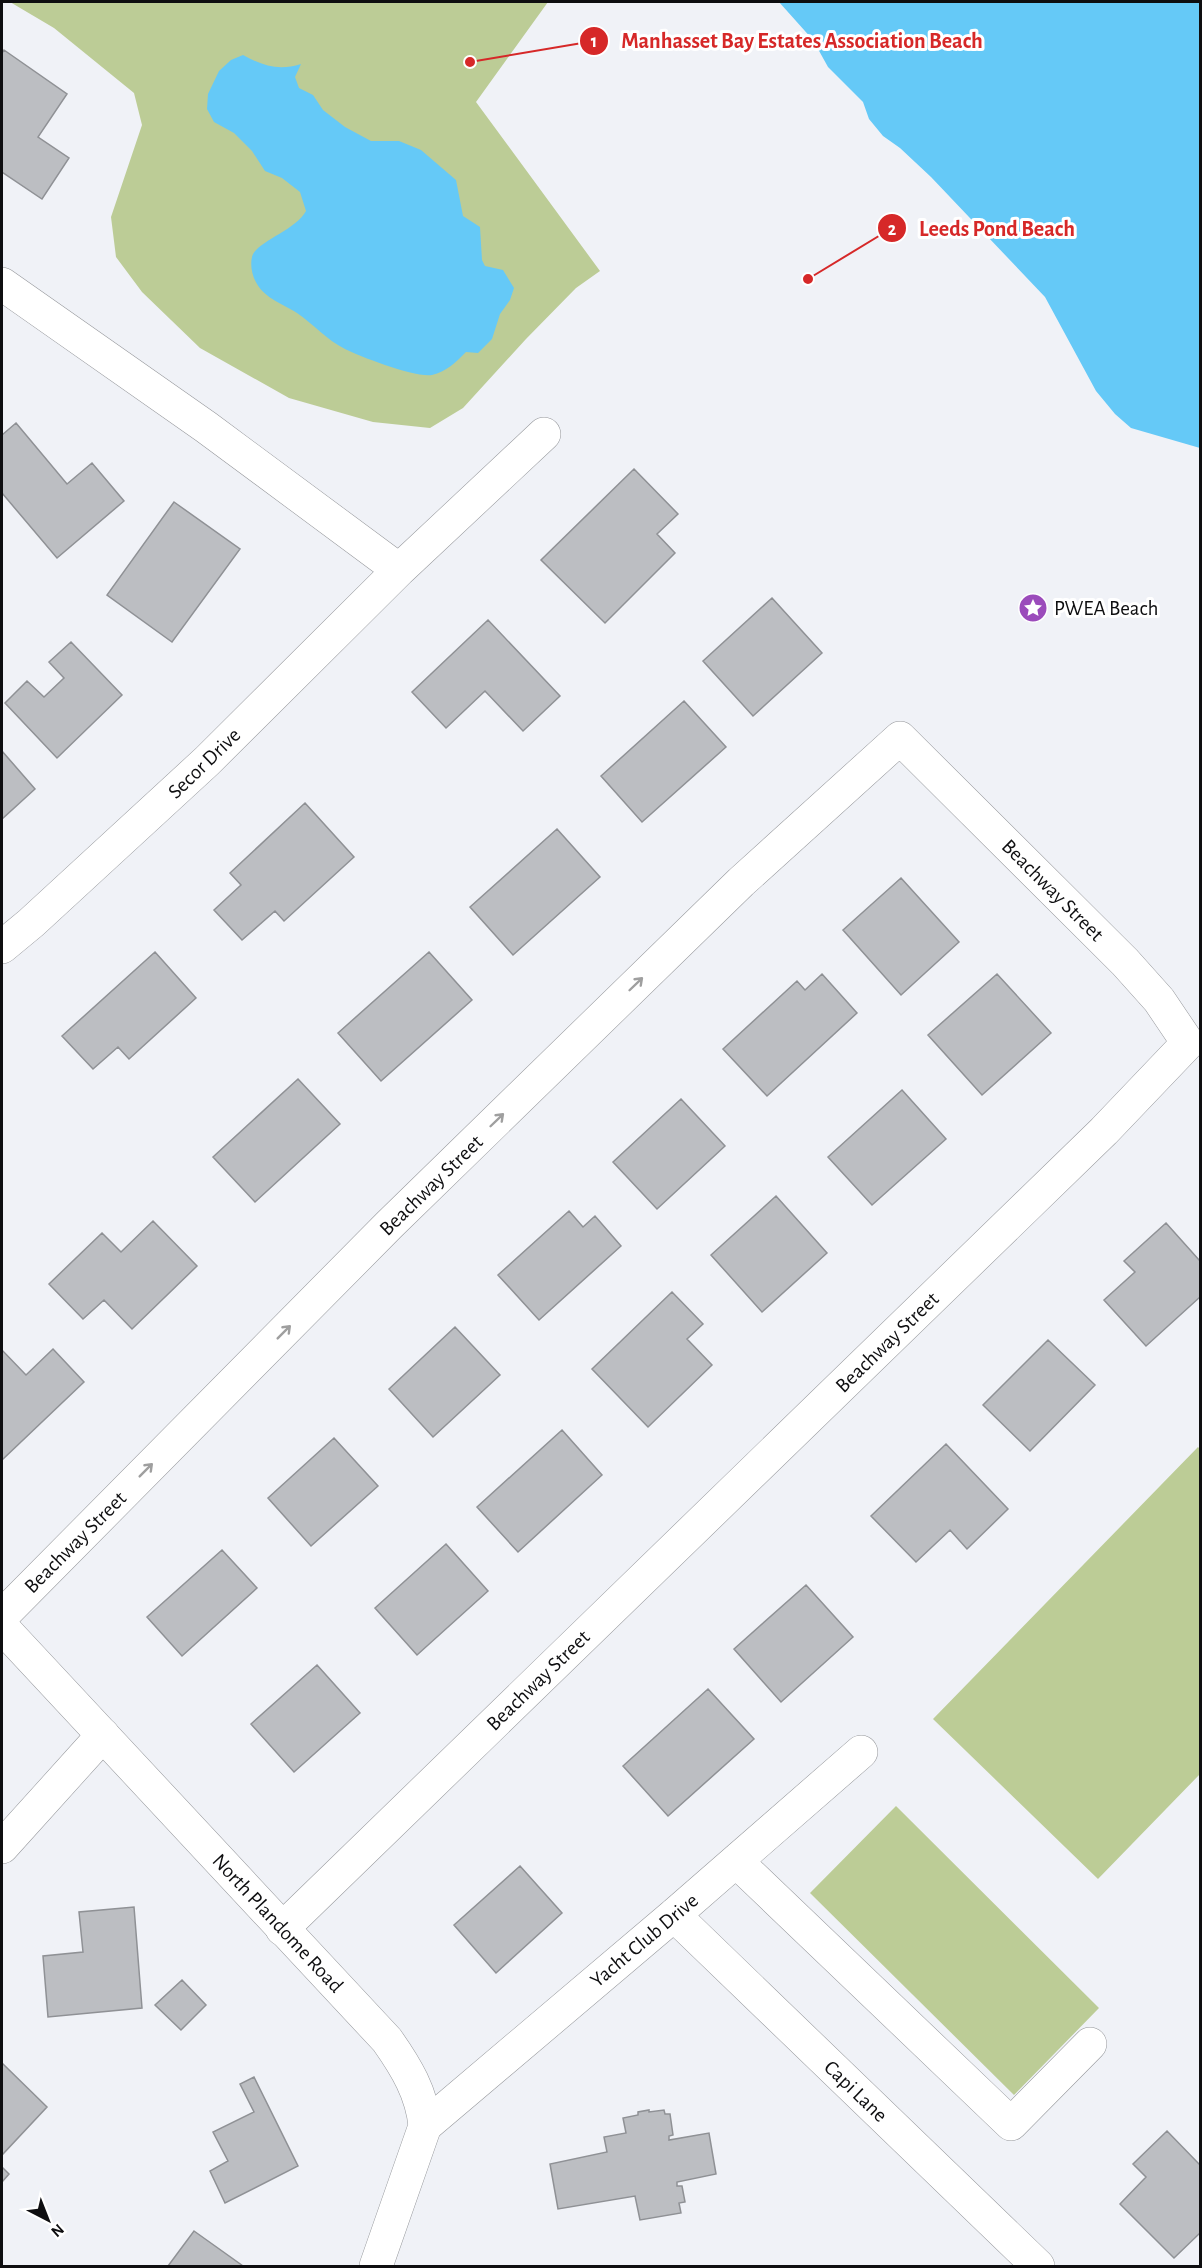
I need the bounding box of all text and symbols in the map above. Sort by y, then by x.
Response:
callout: Manhasset Bay Estates Association Beach [579,21,994,61]
text: Manhasset Bay Estates Association Beach [621,30,983,53]
text: 1 [591,33,597,51]
callout: Leeds Pond Beach [877,208,1087,248]
text: Leeds Pond Beach [919,218,1075,240]
text: 2 [888,221,897,239]
place icon: PWEA Beach [1017,592,1049,624]
place label: PWEA Beach [1054,598,1159,619]
street label: Secor Drive [164,724,244,803]
street label: Beachway Street [998,835,1108,945]
one-way arrow [629,977,644,992]
one-way arrow [489,1113,504,1128]
street label: Beachway Street [376,1131,487,1240]
street label: Beachway Street [832,1288,943,1397]
one-way arrow [276,1324,291,1339]
one-way arrow [139,1462,154,1477]
street label: Beachway Street [20,1487,130,1597]
street label: Beachway Street [483,1626,594,1735]
street label: North Plandome Road [208,1850,347,1997]
street label: Yacht Club Drive [586,1889,702,1991]
street label: Capi Lane [820,2057,891,2126]
north arrow [18,2190,78,2250]
text: N [48,2221,67,2240]

